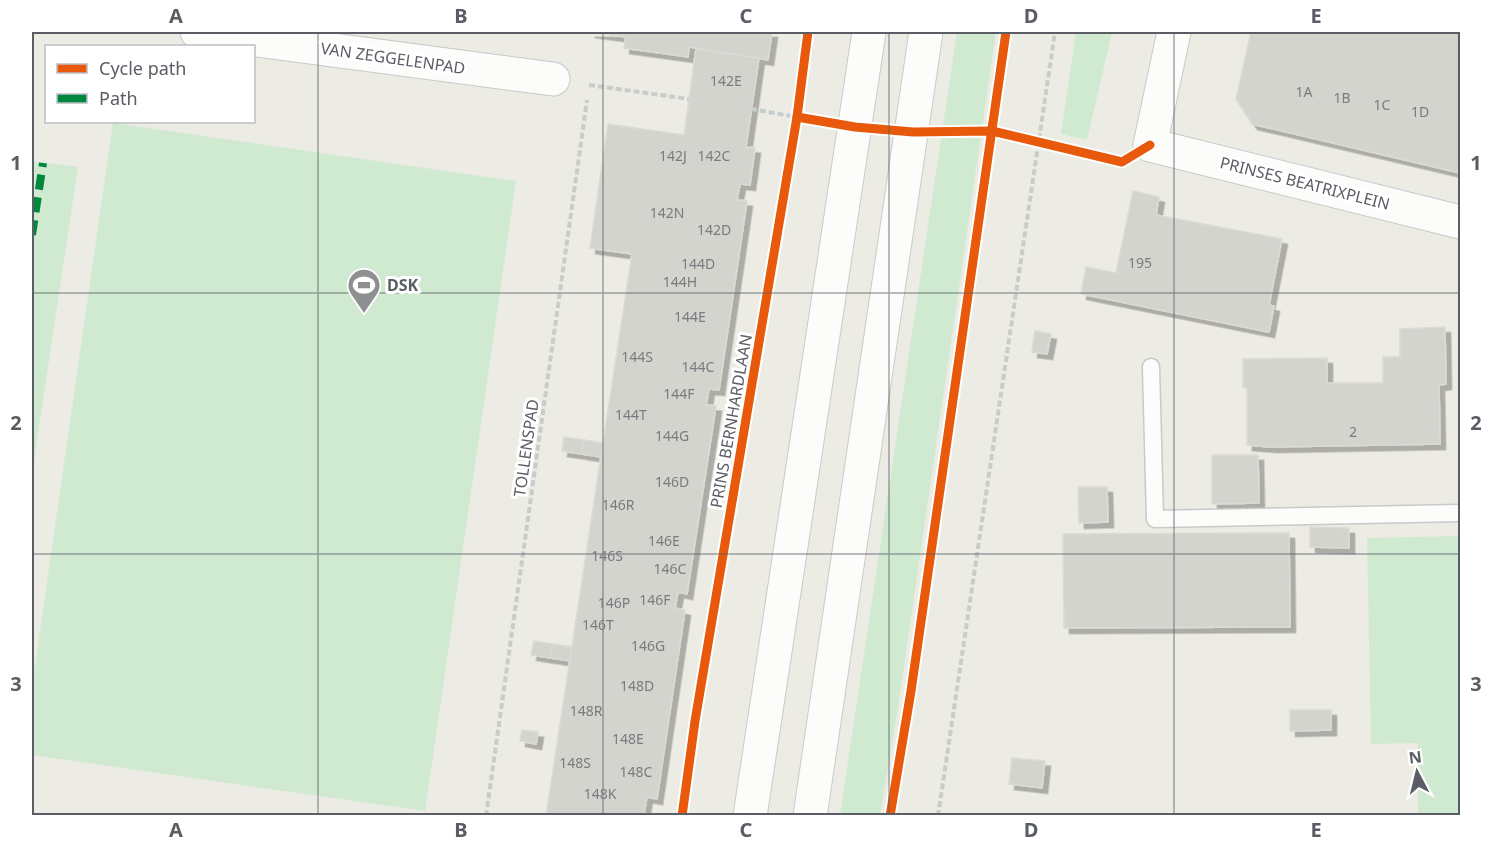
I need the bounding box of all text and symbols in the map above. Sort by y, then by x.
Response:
text: A [169,2,183,29]
text: B [454,2,468,29]
text: C [740,2,753,29]
text: D [1024,2,1038,29]
text: E [1310,2,1322,29]
street label: VAN ZEGGELENPAD [319,37,467,79]
legend [45,45,255,123]
text: Cycle path [99,56,186,80]
house number: 142E [710,71,742,90]
house number: 1A [1296,82,1313,101]
text: Path [99,86,138,110]
house number: 1B [1333,88,1351,107]
house number: 1C [1374,95,1391,114]
house number: 1D [1411,102,1429,121]
house number: 142J [659,146,687,165]
house number: 142C [698,146,731,165]
text: 1 [10,149,22,176]
text: 1 [1470,149,1482,176]
street label: PRINSES BEATRIXPLEIN [1218,151,1392,215]
house number: 142N [650,203,684,222]
house number: 142D [697,220,731,239]
house number: 195 [1128,253,1152,272]
house number: 144D [681,254,715,273]
sports icon: DSK [346,267,382,314]
house number: 144H [663,272,697,291]
place label: DSK [387,274,419,296]
house number: 144E [674,307,706,326]
street label: PRINS BERNHARDLAAN [705,332,757,510]
house number: 144S [621,347,653,366]
house number: 144C [682,357,715,376]
house number: 144F [663,384,695,403]
street label: TOLLENSPAD [508,398,544,498]
house number: 144T [615,405,647,424]
text: 2 [10,409,22,436]
text: 2 [1470,409,1482,436]
house number: 2 [1349,422,1357,441]
house number: 144G [655,426,689,445]
house number: 146D [655,472,689,491]
house number: 146R [602,495,635,514]
house number: 146E [648,531,680,550]
house number: 146S [591,546,623,565]
house number: 146C [654,559,687,578]
house number: 146F [639,590,671,609]
house number: 146P [598,593,630,612]
house number: 146T [582,615,614,634]
house number: 146G [631,636,665,655]
text: 3 [10,670,22,697]
text: 3 [1470,670,1482,697]
house number: 148D [620,676,654,695]
house number: 148R [570,701,603,720]
house number: 148E [612,729,644,748]
north arrow [1387,742,1447,802]
text: N [1407,745,1423,769]
house number: 148S [559,753,591,772]
house number: 148C [620,762,653,781]
house number: 148K [584,784,617,803]
text: A [169,816,183,843]
text: B [454,816,468,843]
text: C [740,816,753,843]
text: D [1024,816,1038,843]
text: E [1310,816,1322,843]

